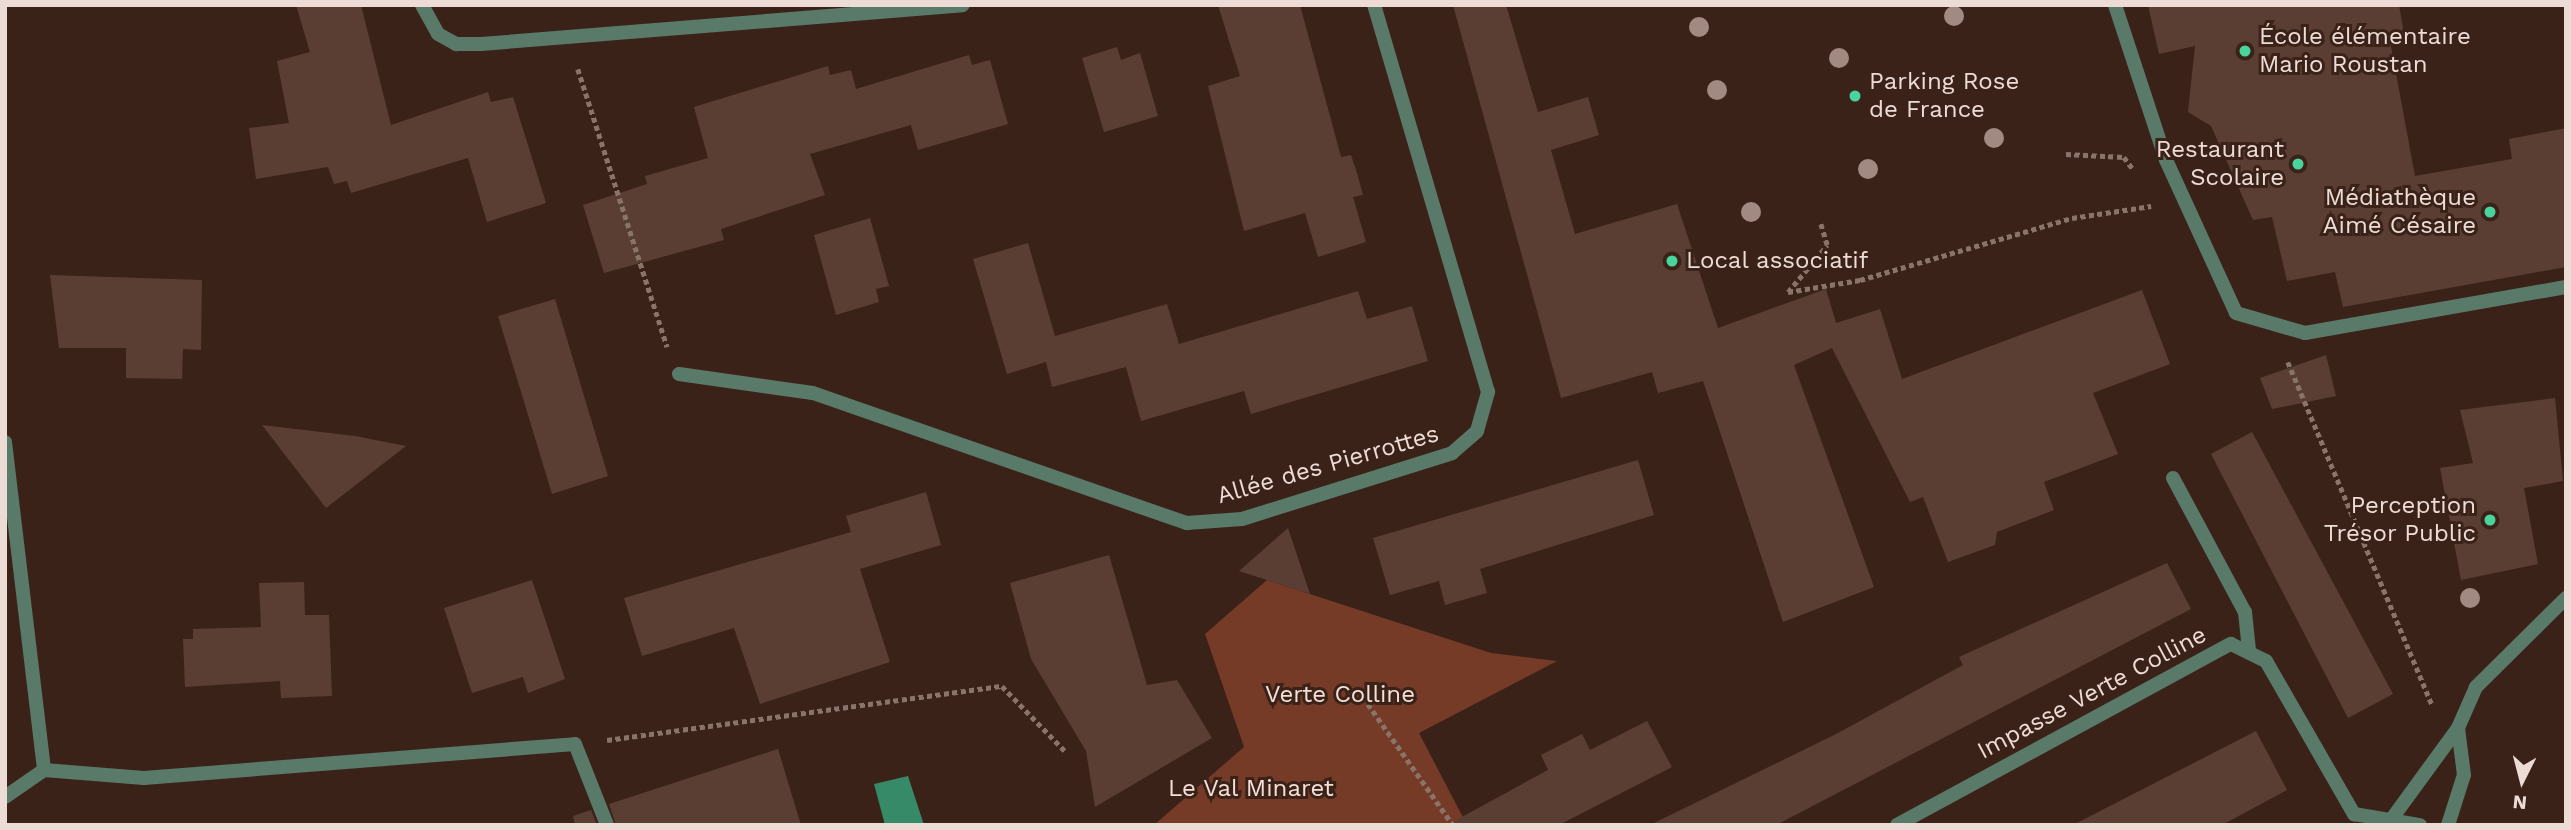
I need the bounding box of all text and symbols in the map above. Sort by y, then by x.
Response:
place label: École élémentaire Mario Roustan [2259,23,2471,79]
marker: École élémentaire Mario Roustan [2237,43,2253,59]
place label: Parking Rose de France [1869,68,2019,124]
marker: Parking Rose de France [1847,88,1863,104]
place label: Restaurant Scolaire [2156,136,2284,192]
marker: Restaurant Scolaire [2290,156,2306,172]
place label: Médiathèque Aimé Césaire [2323,184,2476,240]
marker: Médiathèque Aimé Césaire [2482,204,2498,220]
place label: Local associatif [1686,247,1869,275]
marker: Local associatif [1664,253,1680,269]
street label: Allée des Pierrottes [1214,420,1442,510]
place label: Perception Trésor Public [2323,492,2476,548]
marker: Perception Trésor Public [2482,512,2498,528]
street label: Impasse Verte Colline [1972,620,2212,766]
park label: Verte Colline [1265,681,1415,709]
north arrow [2487,746,2557,816]
park label: Le Val Minaret [1167,775,1335,803]
text: N [2512,790,2528,815]

